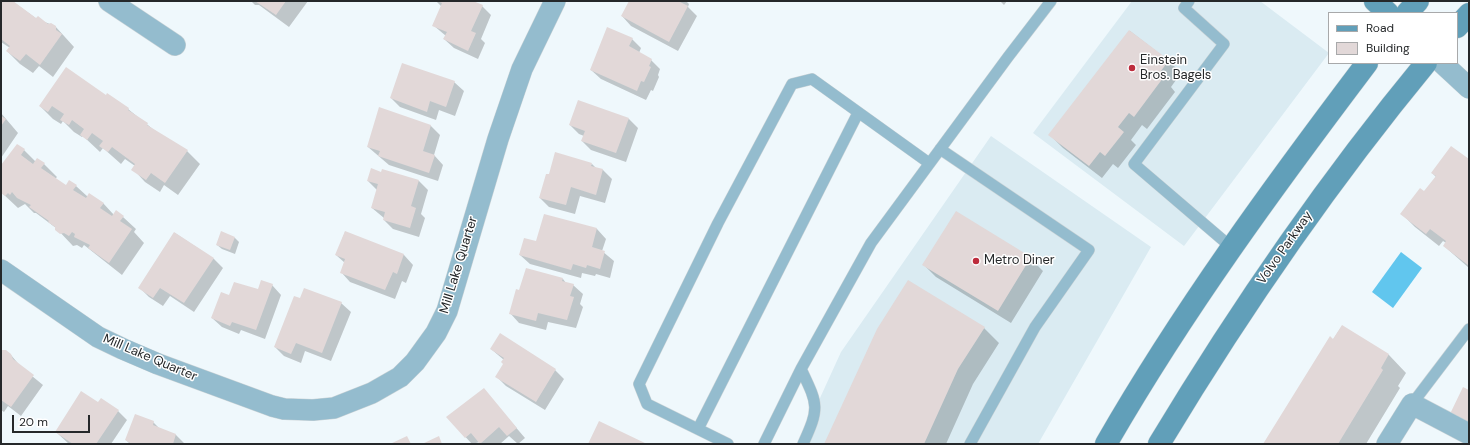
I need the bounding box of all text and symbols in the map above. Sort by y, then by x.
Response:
legend [1328,12,1458,64]
text: Road [1366,20,1394,36]
text: Building [1366,40,1410,56]
place label: Einstein Bros. Bagels [1140,53,1211,84]
marker: Einstein Bros. Bagels [1127,63,1137,73]
street label: Volvo Parkway [1254,208,1316,288]
street label: Mill Lake Quarter [437,215,481,315]
place label: Metro Diner [984,253,1055,269]
marker: Metro Diner [971,256,981,266]
street label: Mill Lake Quarter [101,331,199,385]
scale bar [14,407,92,433]
text: 20 m [19,414,48,430]

